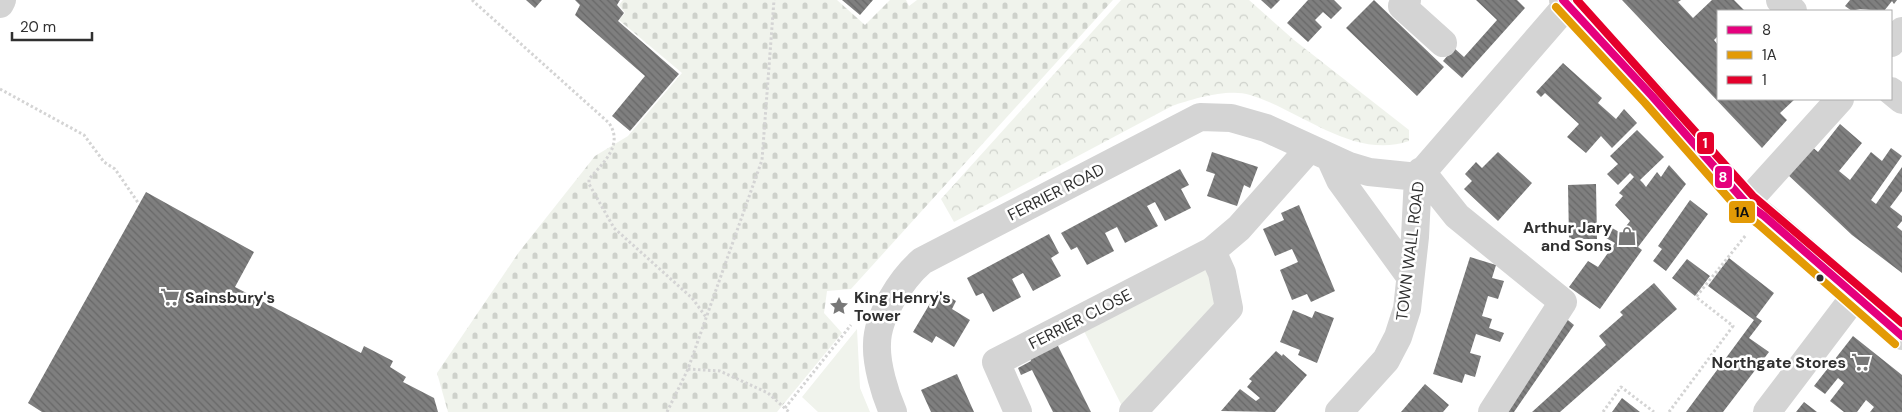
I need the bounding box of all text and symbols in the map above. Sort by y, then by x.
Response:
scale bar [12,10,92,42]
legend [1717,10,1892,100]
text: 20 m [20,17,56,37]
text: 8 [1762,20,1771,40]
text: 1A [1762,45,1777,65]
text: 1 [1762,70,1767,90]
line badge: 1 [1696,131,1715,155]
text: 1 [1702,134,1708,152]
street label: FERRIER ROAD [1004,159,1108,225]
line badge: 8 [1714,165,1733,189]
text: 8 [1719,168,1728,186]
street label: TOWN WALL ROAD [1391,180,1429,322]
line badge: 1A [1728,200,1756,224]
text: 1A [1734,203,1750,221]
place label: Arthur Jary and Sons [1523,217,1612,256]
shop icon: Arthur Jary and Sons [1616,225,1638,247]
unlabelled marker [1815,273,1825,283]
street label: FERRIER CLOSE [1025,284,1135,354]
supermarket icon: Sainsbury's [159,286,181,308]
place label: Sainsbury's [185,287,275,308]
place label: King Henry's Tower [854,287,951,326]
place icon: King Henry's Tower [828,295,850,317]
supermarket icon: Northgate Stores [1850,351,1872,373]
place label: Northgate Stores [1712,352,1846,373]

